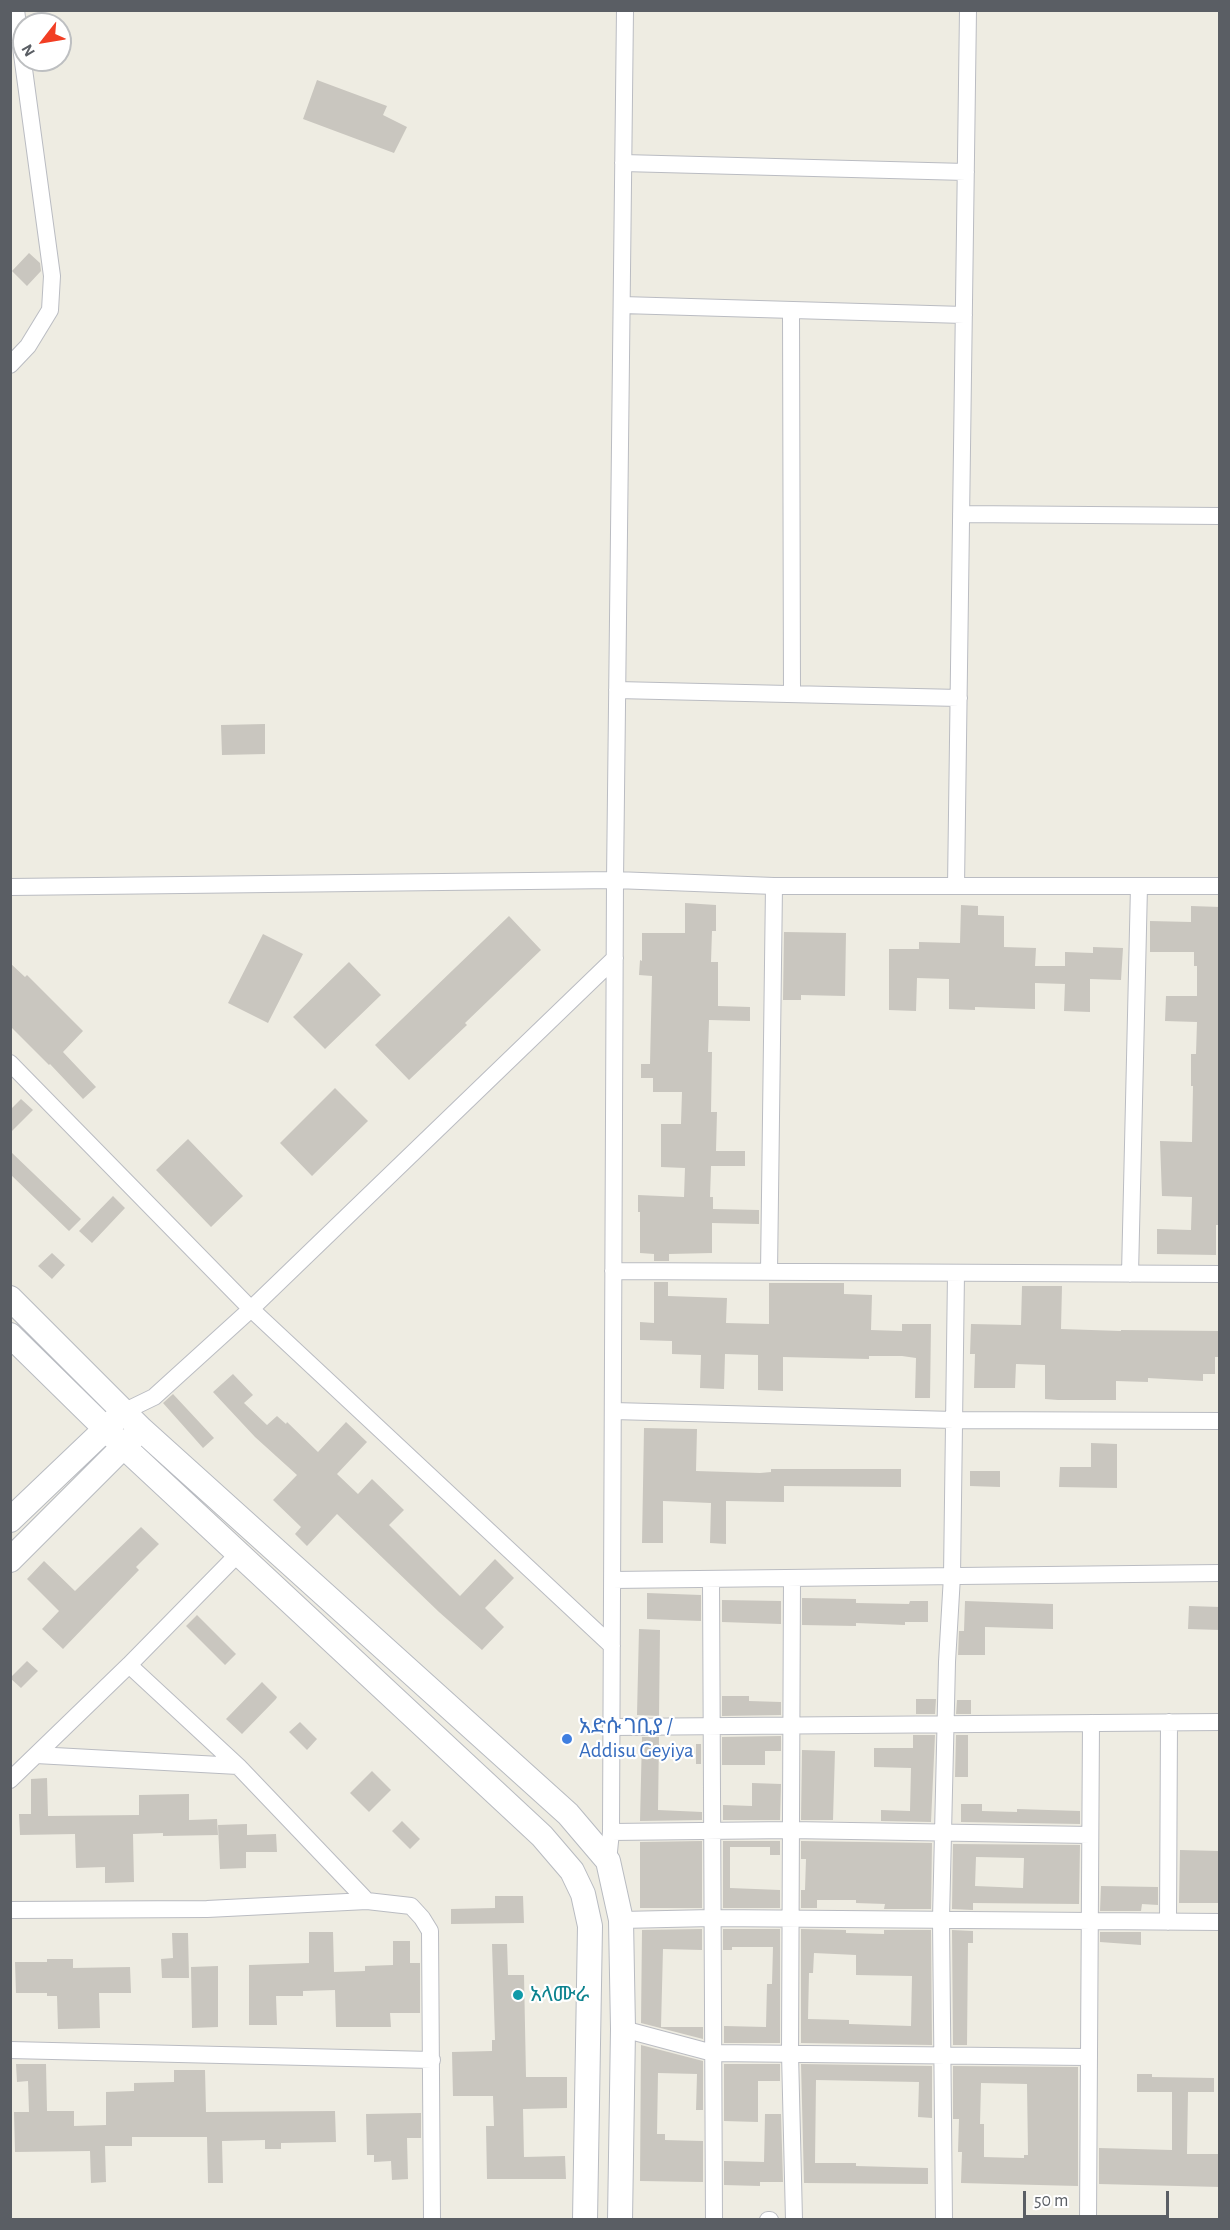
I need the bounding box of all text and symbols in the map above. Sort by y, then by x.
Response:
north arrow [12,12,72,72]
text: N [19,41,38,59]
place label: አድሱ ገቢያ / Addisu Geyiya [579,1714,694,1764]
marker: አድሱ ገቢያ / Addisu Geyiya [560,1732,574,1746]
place label: አላሙራ [530,1982,589,2008]
marker: አላሙራ [511,1988,525,2002]
scale bar [1026,2179,1172,2217]
text: 50 m [1034,2192,1068,2210]

